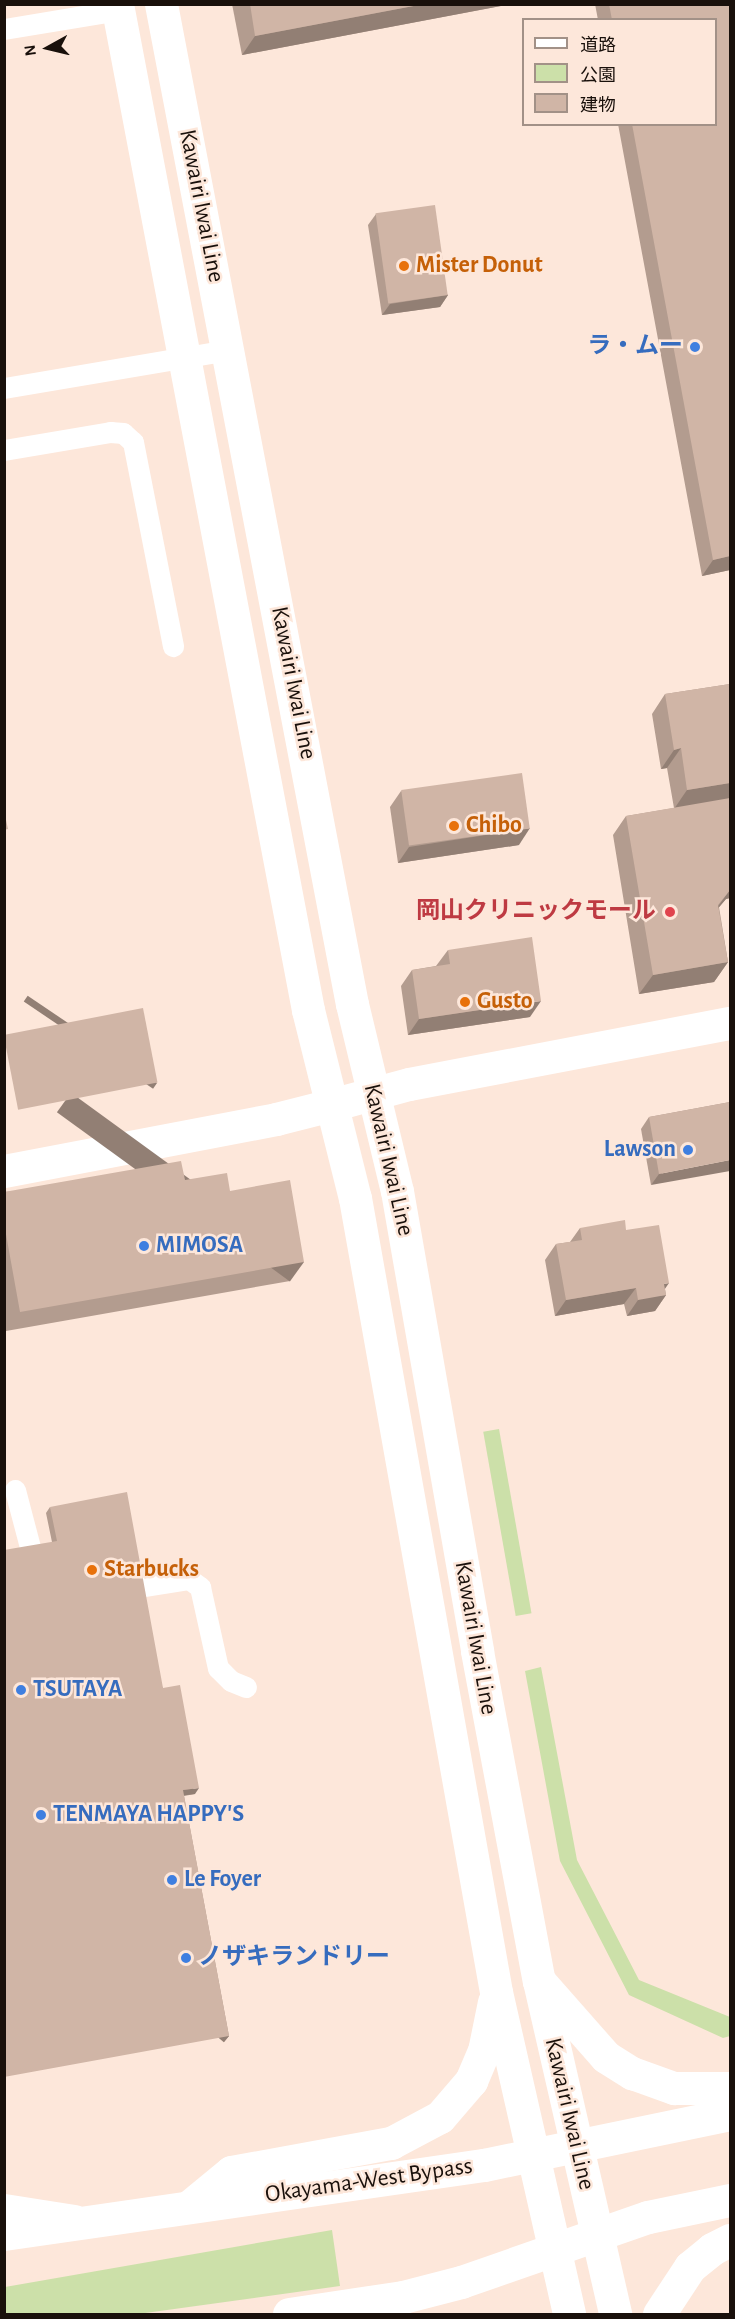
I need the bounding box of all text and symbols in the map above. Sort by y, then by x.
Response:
north arrow [18,18,78,78]
legend [522,18,717,126]
text: 道路 [580,37,616,55]
text: N [21,44,39,57]
text: 公園 [580,67,616,85]
text: 建物 [580,97,616,115]
street label: Kawairi Iwai Line [172,127,230,285]
place label: Mister Donut [416,252,543,280]
marker: Mister Donut [397,259,411,273]
place label: ラ・ムー [587,333,683,361]
marker: ラ・ムー [688,340,702,354]
street label: Kawairi Iwai Line [264,604,322,762]
place label: Chibo [466,812,522,840]
marker: Chibo [447,819,461,833]
place label: 岡山クリニックモール [416,898,656,926]
marker: 岡山クリニックモール [661,903,679,921]
place label: Gusto [477,988,533,1016]
marker: Gusto [458,995,472,1009]
street label: Kawairi Iwai Line [356,1081,420,1239]
place label: Lawson [604,1136,676,1164]
marker: Lawson [681,1143,695,1157]
place label: MIMOSA [156,1232,243,1260]
marker: MIMOSA [137,1239,151,1253]
place label: Starbucks [104,1556,199,1584]
street label: Kawairi Iwai Line [447,1559,503,1717]
marker: Starbucks [85,1563,99,1577]
place label: TSUTAYA [33,1676,122,1704]
marker: TSUTAYA [14,1683,28,1697]
place label: TENMAYA HAPPY'S [53,1801,244,1829]
marker: TENMAYA HAPPY'S [34,1808,48,1822]
place label: Le Foyer [184,1866,261,1894]
marker: Le Foyer [165,1873,179,1887]
place label: ノザキランドリー [198,1944,390,1972]
marker: ノザキランドリー [179,1951,193,1965]
street label: Kawairi Iwai Line [537,2035,601,2193]
street label: Okayama-West Bypass [263,2152,475,2210]

